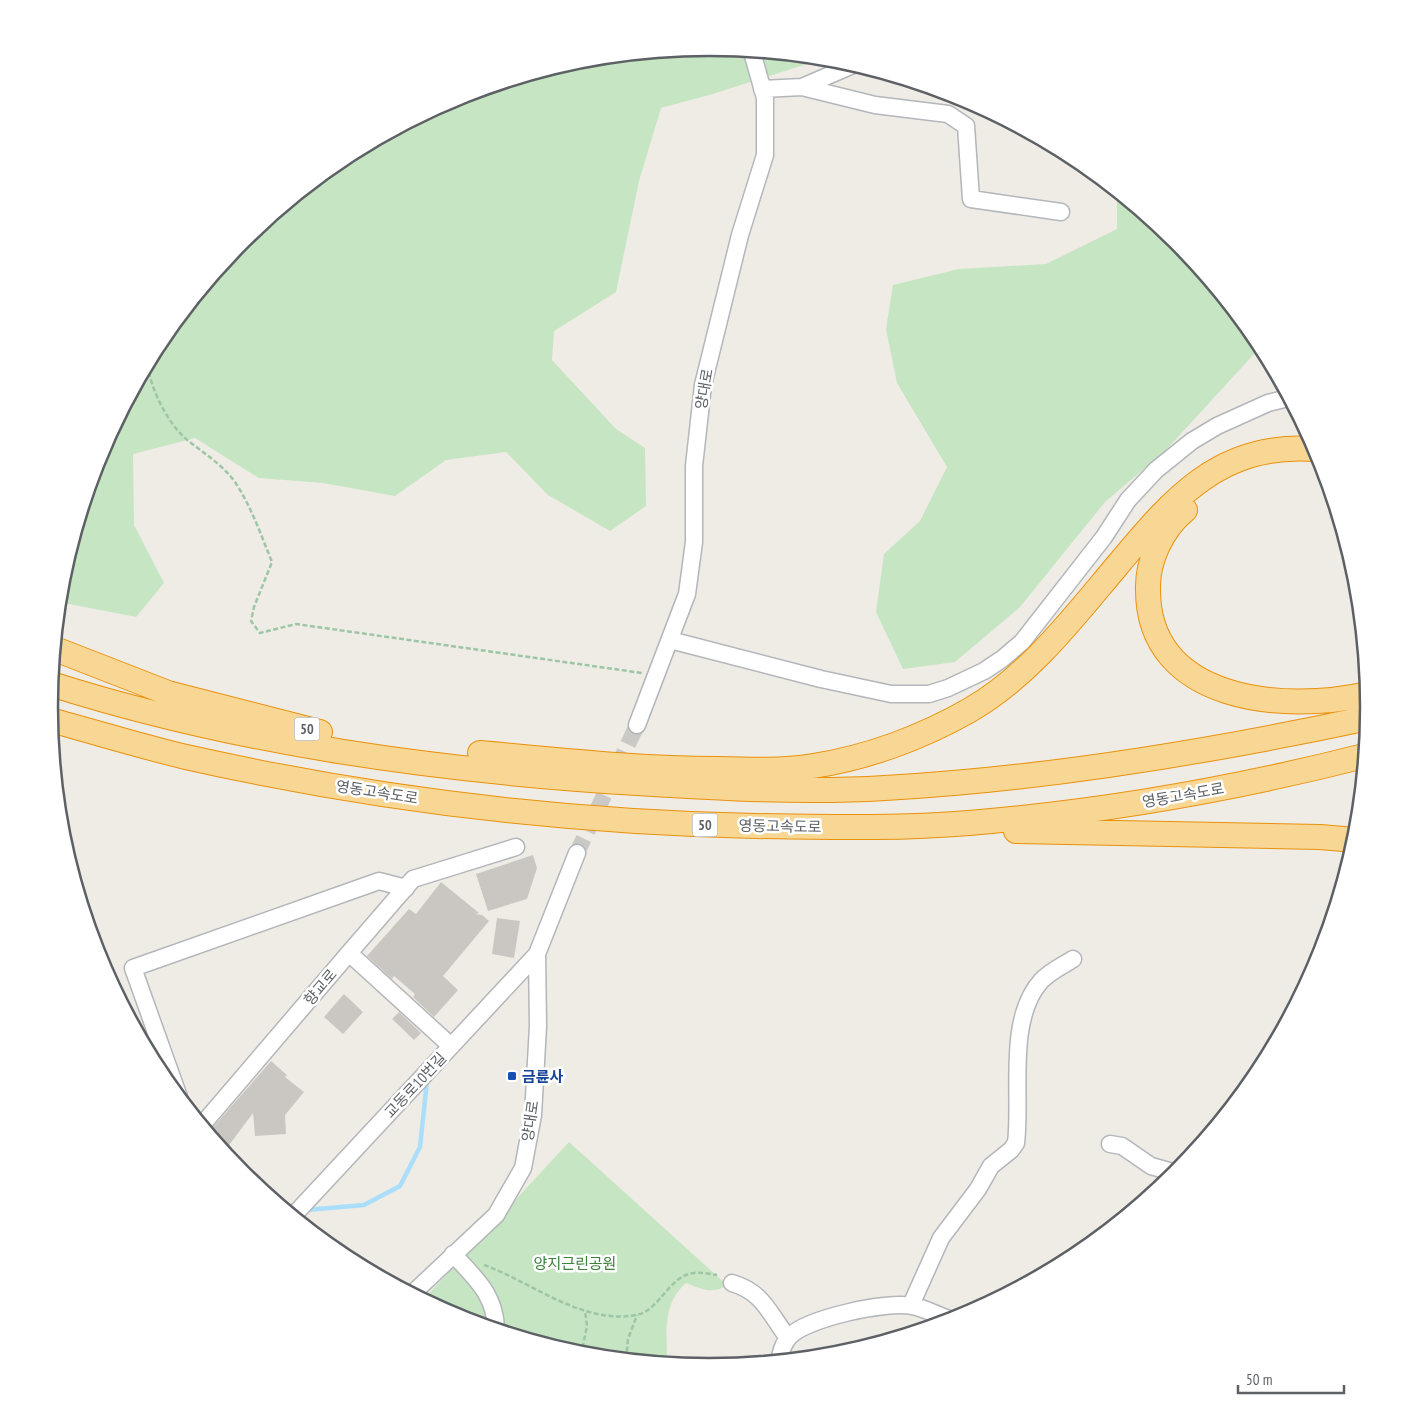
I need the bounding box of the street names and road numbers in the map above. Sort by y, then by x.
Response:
street label: 양대로 [691,367,717,411]
road number: 50 [294,718,320,741]
street label: 영동고속도로 [335,776,419,808]
street label: 영동고속도로 [1141,778,1225,812]
road number: 50 [692,814,718,836]
street label: 영동고속도로 [738,816,822,836]
street label: 향교로 [299,965,341,1009]
street label: 교동로10번길 [380,1048,450,1122]
street label: 양대로 [518,1099,542,1143]

